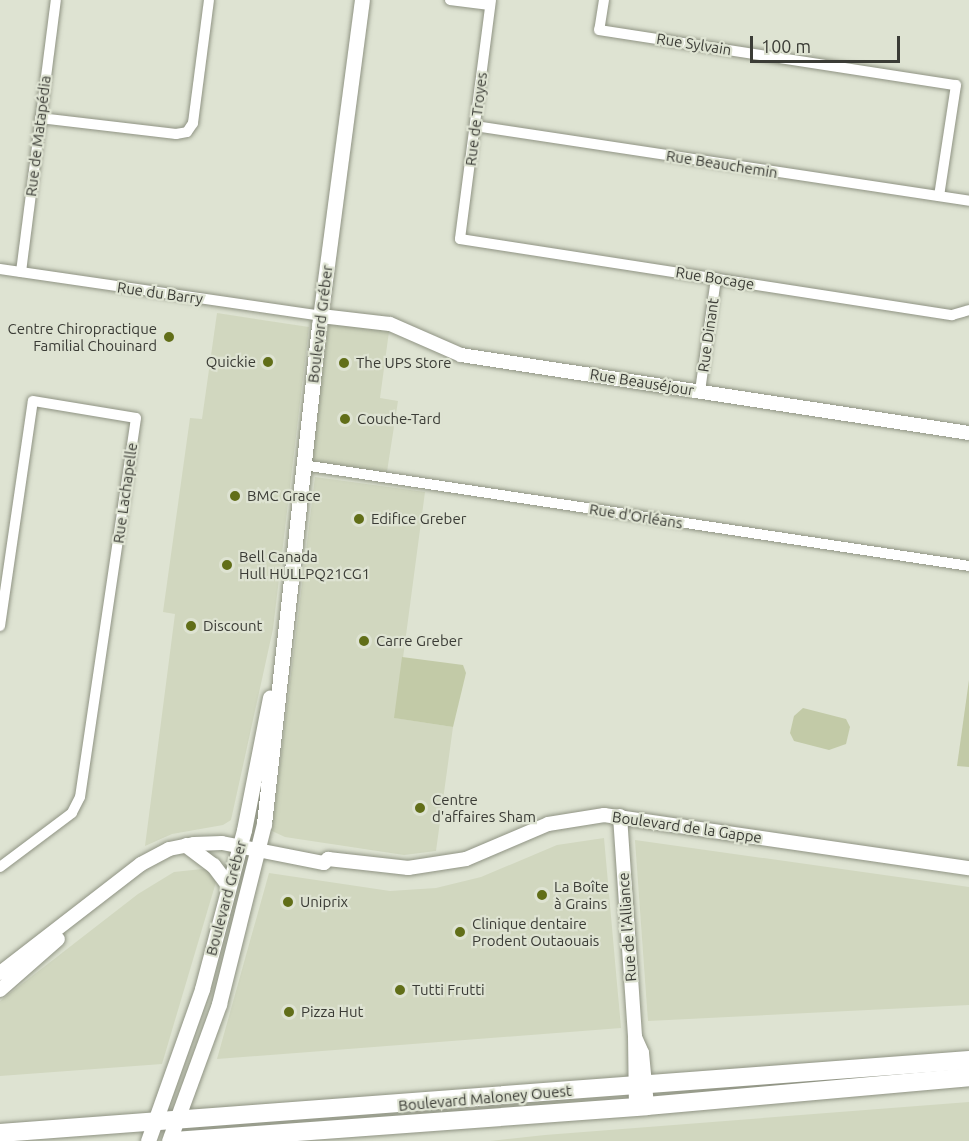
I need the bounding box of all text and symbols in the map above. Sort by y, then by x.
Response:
scale bar [753,24,903,62]
street label: Rue Sylvain [655,29,733,59]
text: 100 m [761,36,811,56]
street label: Rue de Troyes [461,71,491,167]
street label: Rue de Matapédia [22,75,54,197]
street label: Rue Beauchemin [665,146,779,182]
street label: Rue Bocage [674,263,756,293]
street label: Boulevard Gréber [304,264,336,384]
street label: Rue du Barry [116,278,204,308]
street label: Rue Dinant [694,297,722,373]
place label: Centre Chiropractique Familial Chouinard [8,319,157,354]
marker: Centre Chiropractique Familial Chouinard [162,330,176,344]
place label: Quickie [206,353,256,371]
place label: The UPS Store [356,354,452,372]
marker: Quickie [261,355,275,369]
marker: The UPS Store [337,356,351,370]
street label: Rue Beauséjour [589,365,695,399]
place label: Couche-Tard [357,410,441,428]
marker: Couche-Tard [338,412,352,426]
street label: Rue Lachapelle [109,442,141,544]
place label: BMC Grace [247,487,321,505]
marker: BMC Grace [228,489,242,503]
street label: Rue d'Orléans [588,500,684,532]
place label: Edifice Greber [371,510,466,528]
marker: Edifice Greber [352,512,366,526]
place label: Bell Canada Hull HULLPQ21CG1 [239,547,370,582]
marker: Bell Canada Hull HULLPQ21CG1 [220,558,234,572]
place label: Discount [203,617,262,635]
marker: Discount [184,619,198,633]
place label: Carre Greber [376,632,463,650]
marker: Carre Greber [357,634,371,648]
place label: Centre d'affaires Sham [432,790,536,825]
marker: Centre d'affaires Sham [413,801,427,815]
street label: Boulevard de la Gappe [611,808,763,846]
street label: Boulevard Gréber [202,838,250,958]
street label: Rue de l'Alliance [614,872,640,982]
place label: La Boîte à Grains [554,877,609,912]
marker: La Boîte à Grains [535,888,549,902]
place label: Uniprix [300,893,348,911]
marker: Uniprix [281,895,295,909]
place label: Clinique dentaire Prodent Outaouais [472,914,599,949]
marker: Clinique dentaire Prodent Outaouais [453,925,467,939]
place label: Tutti Frutti [412,981,485,999]
marker: Tutti Frutti [393,983,407,997]
place label: Pizza Hut [301,1003,363,1021]
marker: Pizza Hut [282,1005,296,1019]
street label: Boulevard Maloney Ouest [398,1081,572,1115]

